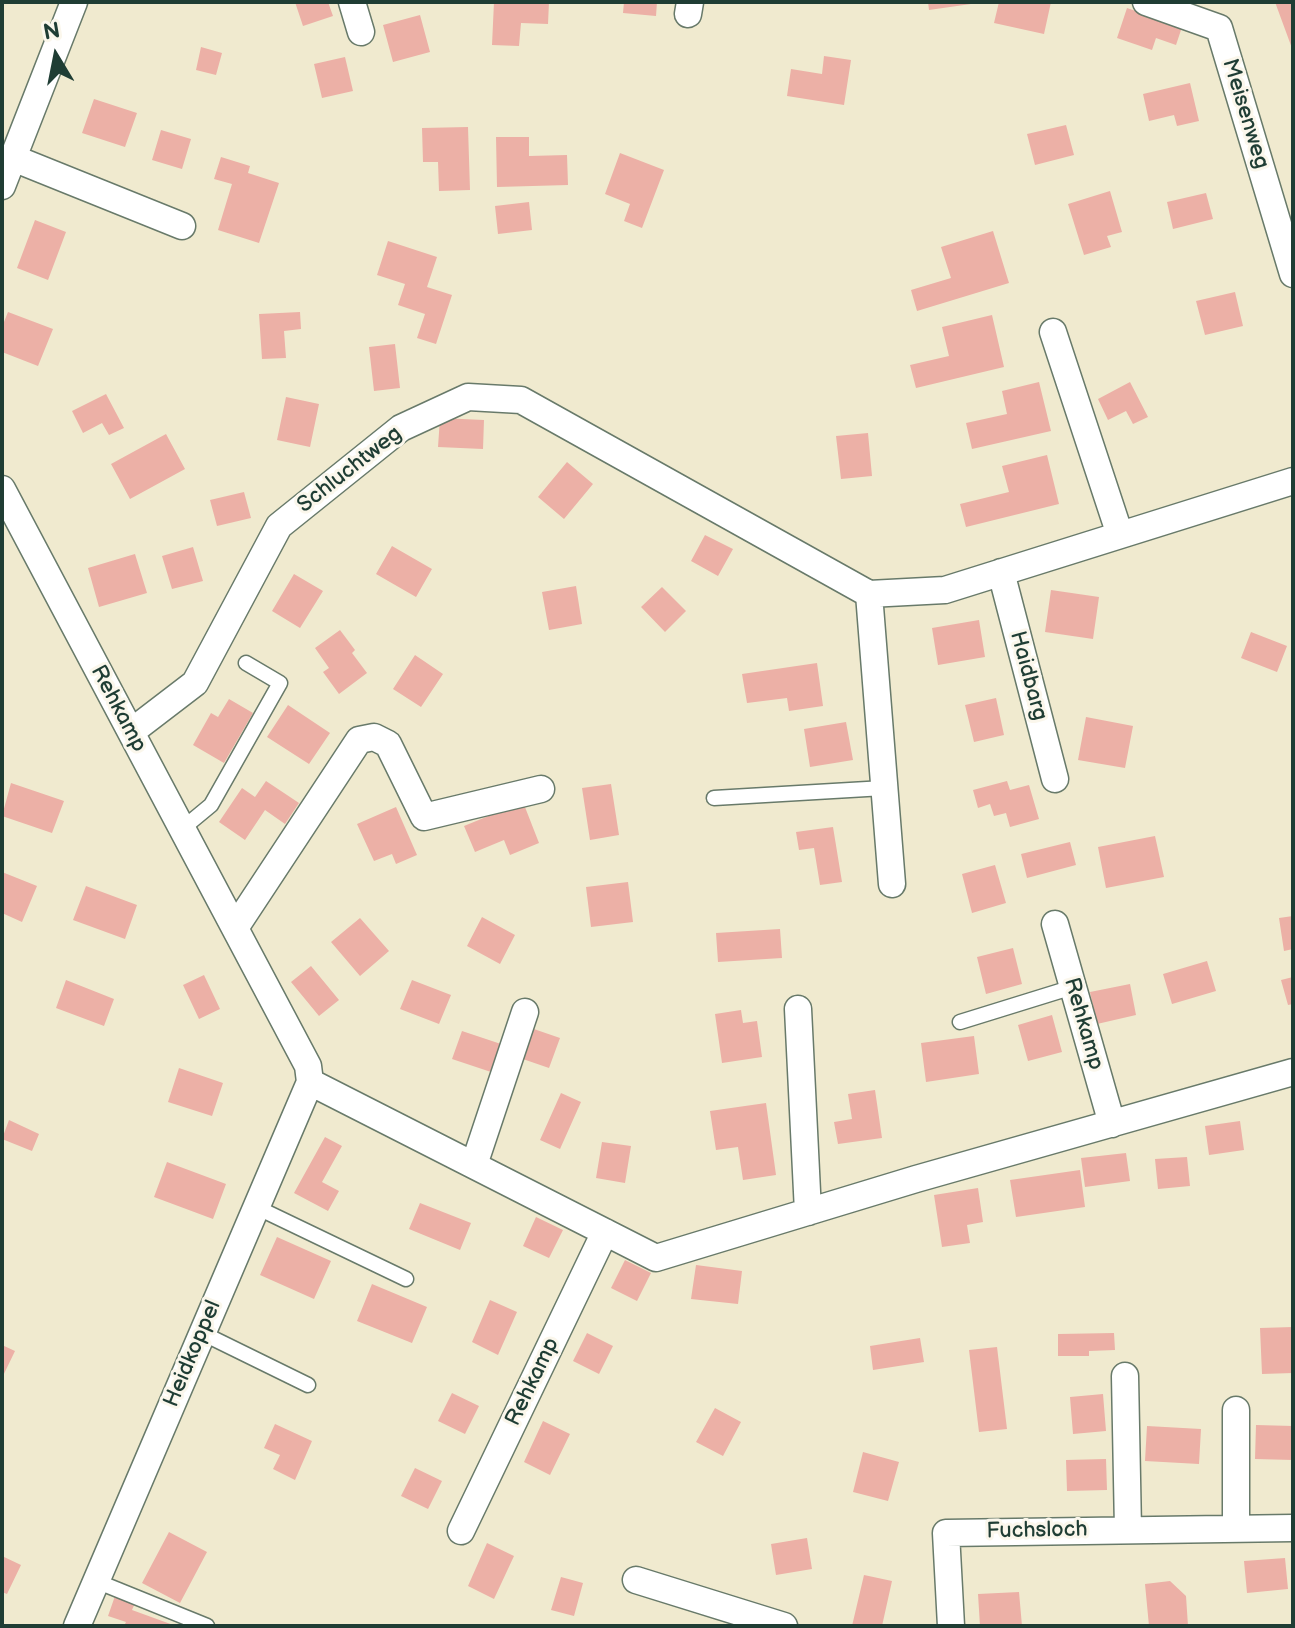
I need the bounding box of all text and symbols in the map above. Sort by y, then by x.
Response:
north arrow [16,16,96,96]
text: N [41,17,62,47]
street label: Meisenweg [1216,56,1274,172]
street label: Schluchtweg [292,421,408,519]
street label: Haidbarg [1003,628,1053,724]
street label: Rehkamp [84,661,152,757]
street label: Rehkamp [1057,975,1109,1073]
street label: Heidkoppel [159,1297,227,1411]
street label: Rehkamp [500,1334,566,1430]
street label: Fuchsloch [986,1517,1088,1545]

